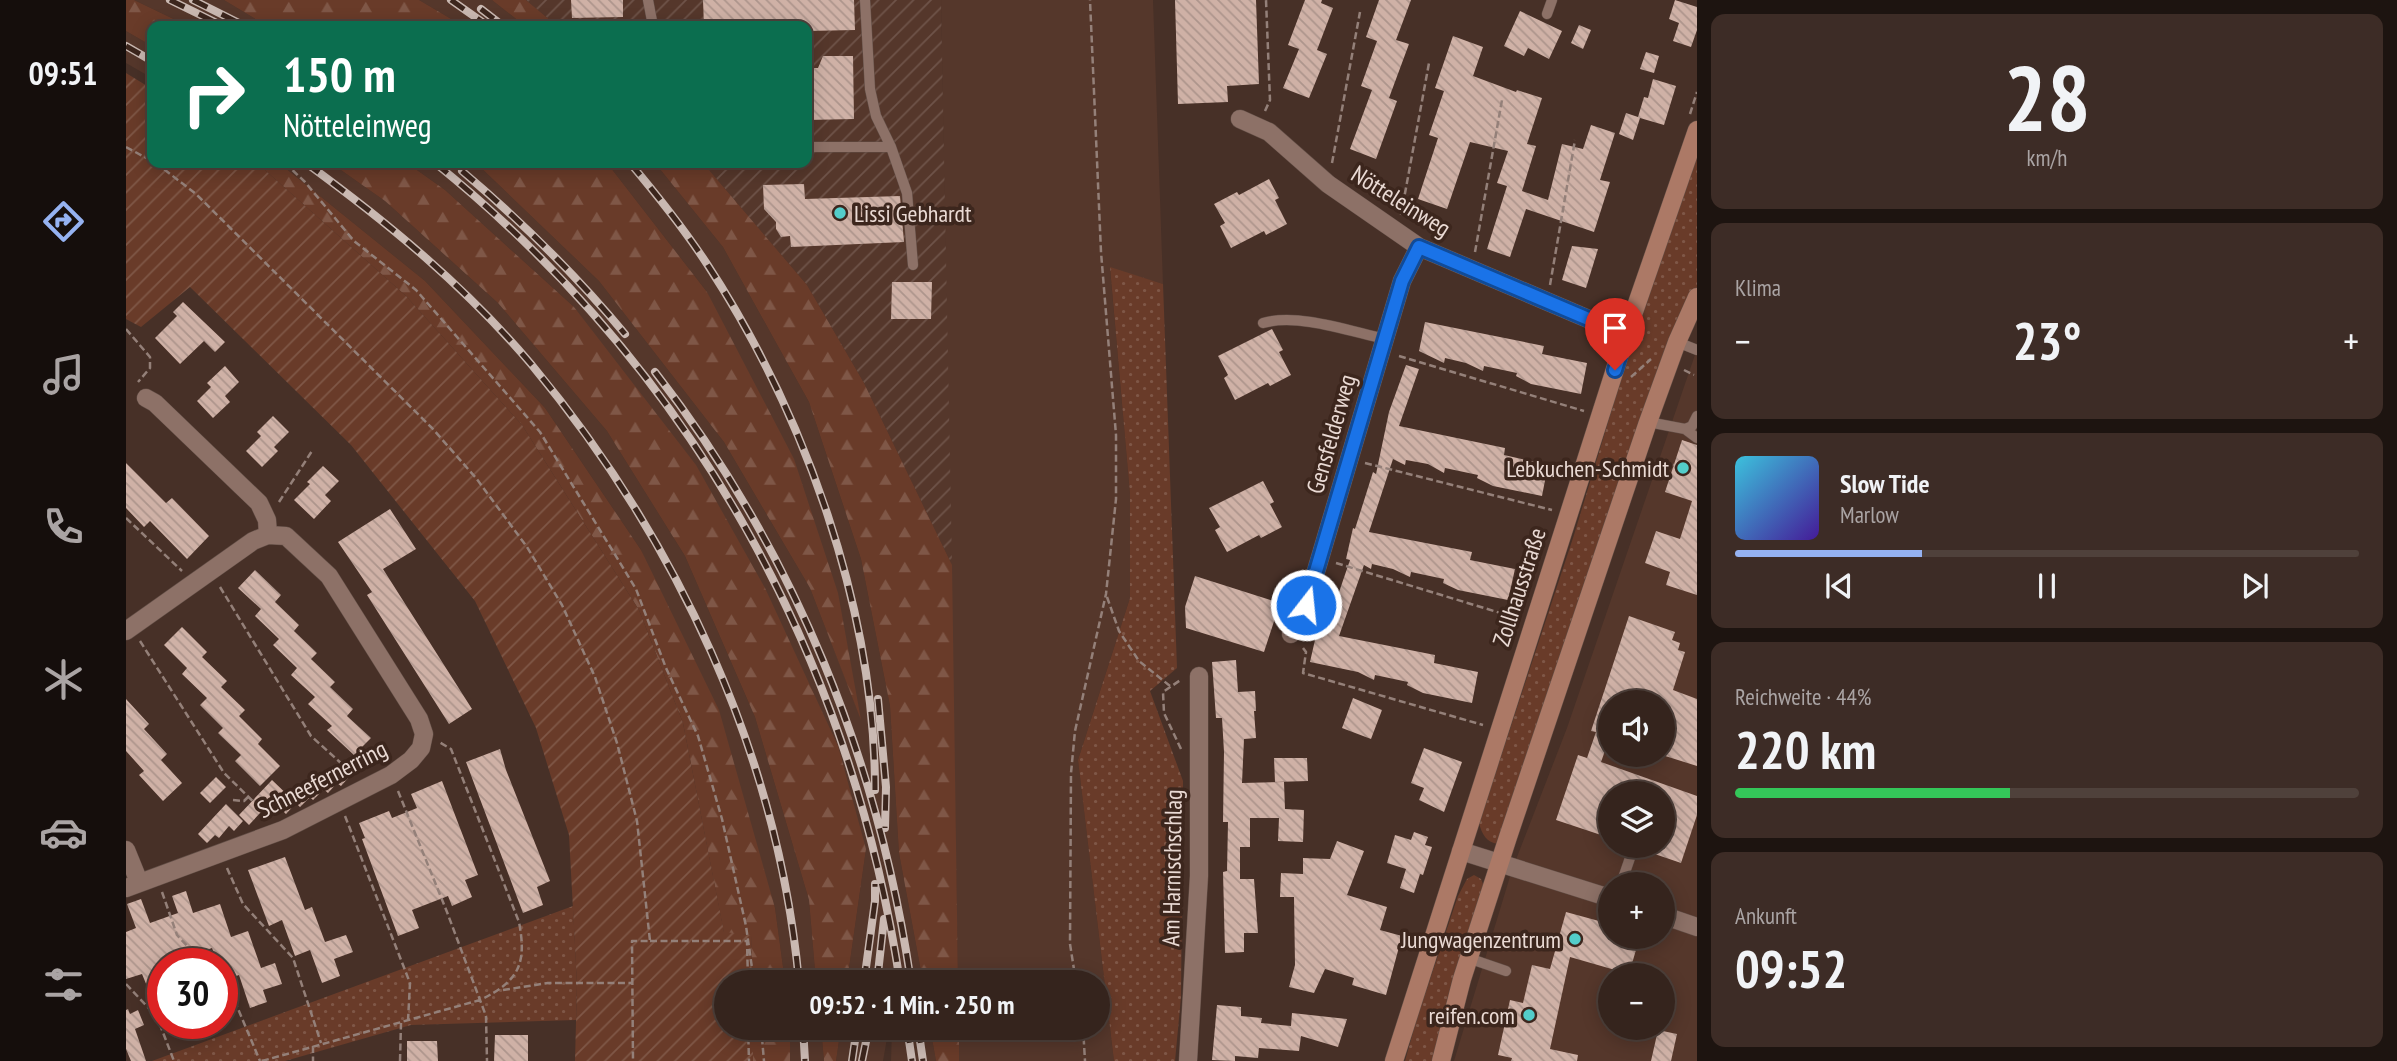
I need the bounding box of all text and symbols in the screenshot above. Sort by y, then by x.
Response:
text: 28 [2004,38,2091,156]
text: 150 m [283,42,396,106]
icon: right [168,49,259,140]
text: 09:51 [28,52,98,94]
text: Nötteleinweg [283,104,432,146]
text: km/h [2027,143,2067,172]
street label: Nötteleinweg [1346,158,1456,244]
icon: directions [39,197,88,246]
place label: Lissi Gebhardt [854,198,972,229]
marker: Lissi Gebhardt [832,205,848,221]
text: Klima [1735,273,1781,302]
pin [1585,298,1645,370]
text: 23° [2013,307,2081,374]
icon: arrive [1596,309,1634,347]
text: − [1735,316,1751,365]
text: + [2343,316,2359,365]
icon: music [39,350,88,399]
street label: Gensfelderweg [1299,371,1363,497]
place label: Lebkuchen-Schmidt [1506,453,1669,484]
marker: Lebkuchen-Schmidt [1675,460,1691,476]
text: Slow Tide [1840,467,1930,500]
text: Marlow [1840,500,1899,529]
icon: phone [39,502,88,551]
street label: Zollhausstraße [1485,524,1553,650]
icon: previous [1820,567,1858,605]
icon: pause [2028,567,2066,605]
icon: next [2236,567,2274,605]
position arrow [1269,568,1343,642]
icon: climate [39,655,88,704]
text: Reichweite · 44% [1735,682,1871,711]
map controls [1598,690,1675,1040]
button: sound [1598,690,1675,767]
text: 220 km [1735,716,1876,783]
street label: Schneefernerring [252,733,392,825]
button: layers [1598,781,1675,858]
street label: Am Harnischschlag [1155,789,1189,947]
icon: car [39,808,88,857]
button: + [1598,872,1675,949]
text: Ankunft [1735,901,1797,930]
place label: Jungwagenzentrum [1400,924,1561,955]
marker: Jungwagenzentrum [1567,931,1583,947]
text: 09:52 [1735,935,1847,1002]
speed limit sign: 30 [147,948,238,1039]
icon: filters [39,960,88,1009]
button: − [1598,963,1675,1040]
text: 09:52 · 1 Min. · 250 m [810,988,1014,1021]
place label: reifen.com [1428,1000,1515,1031]
marker: reifen.com [1521,1007,1537,1023]

